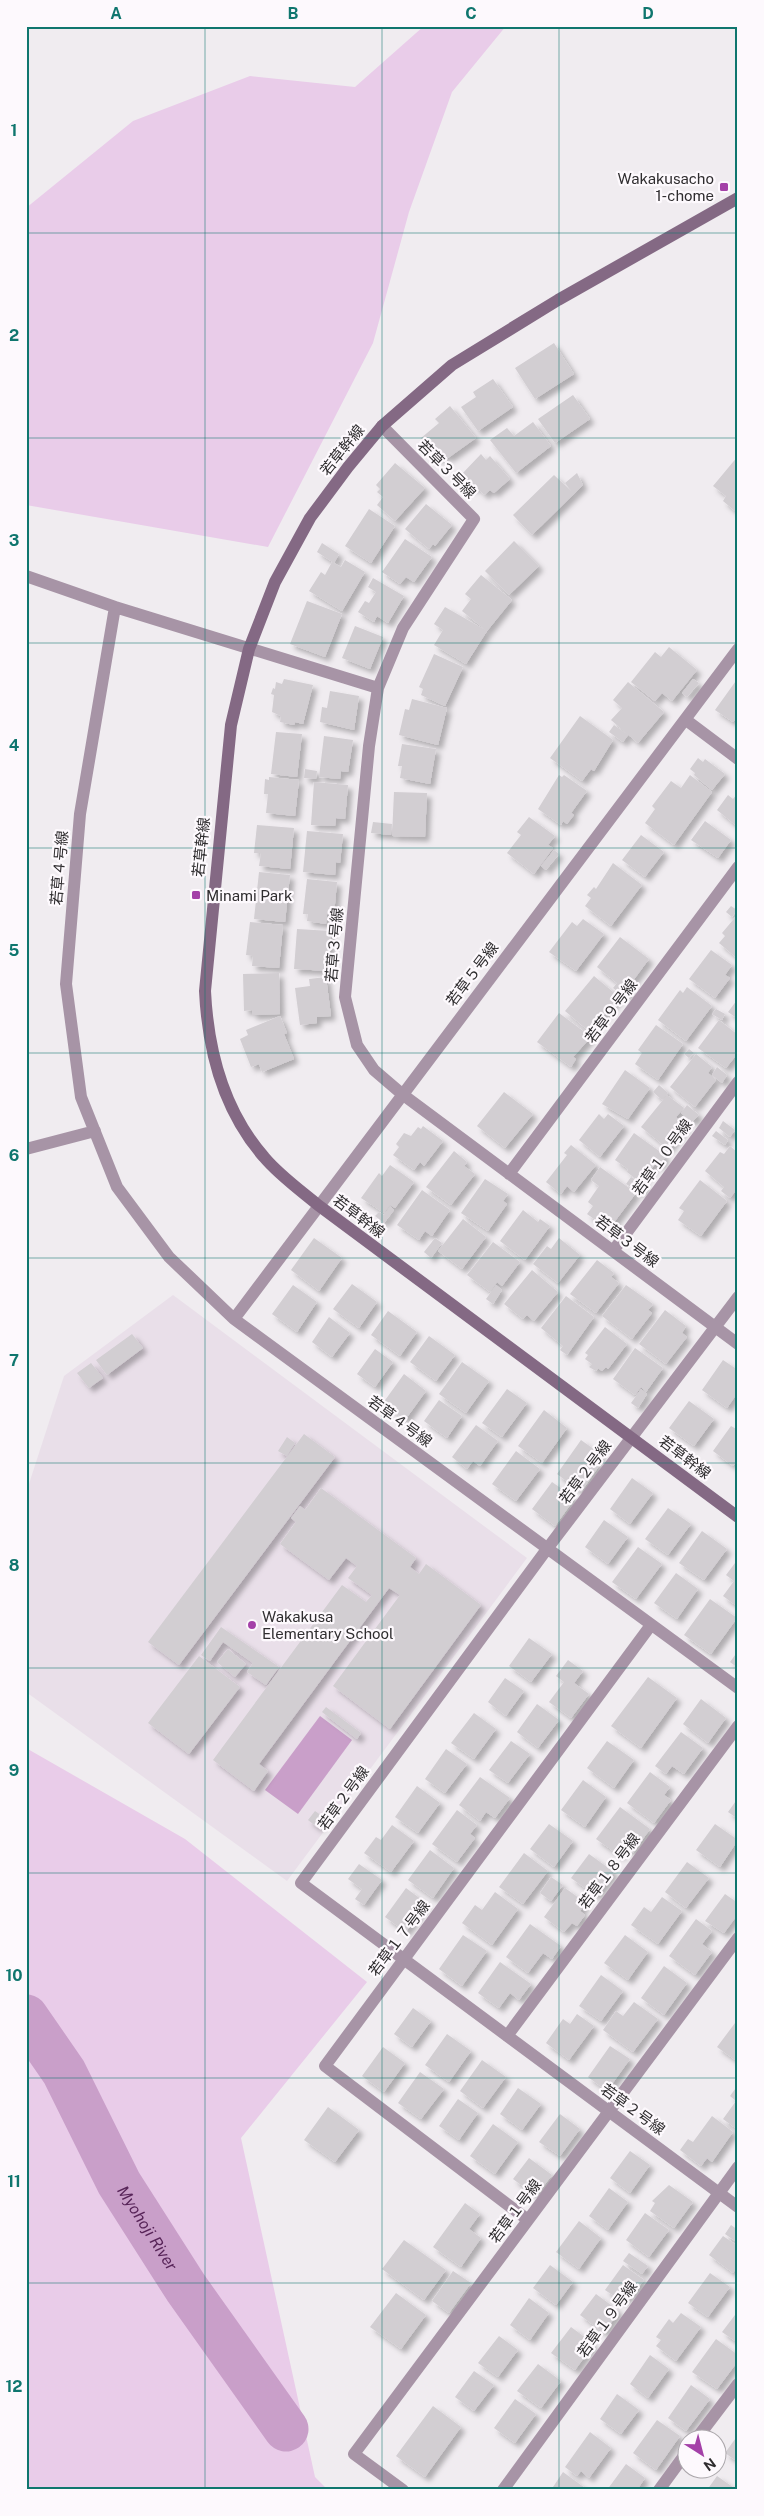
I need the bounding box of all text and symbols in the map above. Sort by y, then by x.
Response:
text: A [110,4,122,23]
text: B [288,4,299,23]
text: C [465,4,477,23]
text: D [642,4,654,23]
text: 1 [11,121,17,140]
place label: Wakakusacho 1-chome [617,170,714,204]
marker: Wakakusacho 1-chome [718,181,730,193]
text: 2 [9,326,19,345]
street label: 若草幹線 [317,421,367,479]
street label: 若草３号線 [414,436,480,502]
text: 3 [9,531,19,550]
text: 4 [9,736,20,755]
street label: 若草幹線 [189,816,213,878]
street label: 若草４号線 [47,830,71,906]
place label: Minami Park [206,887,292,904]
marker: Minami Park [190,889,202,901]
street label: 若草３号線 [322,907,346,983]
street label: 若草５号線 [443,939,501,1009]
text: 5 [9,941,20,960]
street label: 若草９号線 [582,976,640,1046]
street label: 若草１０号線 [629,1116,695,1198]
text: 6 [9,1146,19,1165]
street label: 若草幹線 [330,1191,388,1241]
street label: 若草３号線 [592,1212,662,1270]
text: 7 [9,1351,19,1370]
street label: 若草４号線 [365,1392,435,1450]
street label: 若草幹線 [656,1432,714,1482]
street label: 若草２号線 [556,1437,614,1507]
text: 8 [9,1556,20,1575]
place label: Wakakusa Elementary School [262,1608,394,1642]
marker: Wakakusa Elementary School [246,1619,258,1631]
text: 9 [9,1761,19,1780]
street label: 若草２号線 [314,1763,372,1833]
street label: 若草１８号線 [575,1830,643,1912]
street label: 若草１７号線 [365,1897,433,1979]
text: 10 [5,1966,23,1985]
street label: 若草２号線 [598,2080,668,2138]
text: 11 [7,2172,21,2191]
street label: 若草１号線 [486,2176,544,2246]
water label: Myohoji River [114,2182,182,2275]
street label: 若草１９号線 [574,2278,640,2360]
text: 12 [5,2377,23,2396]
north arrow [676,2428,726,2478]
text: N [701,2455,719,2474]

